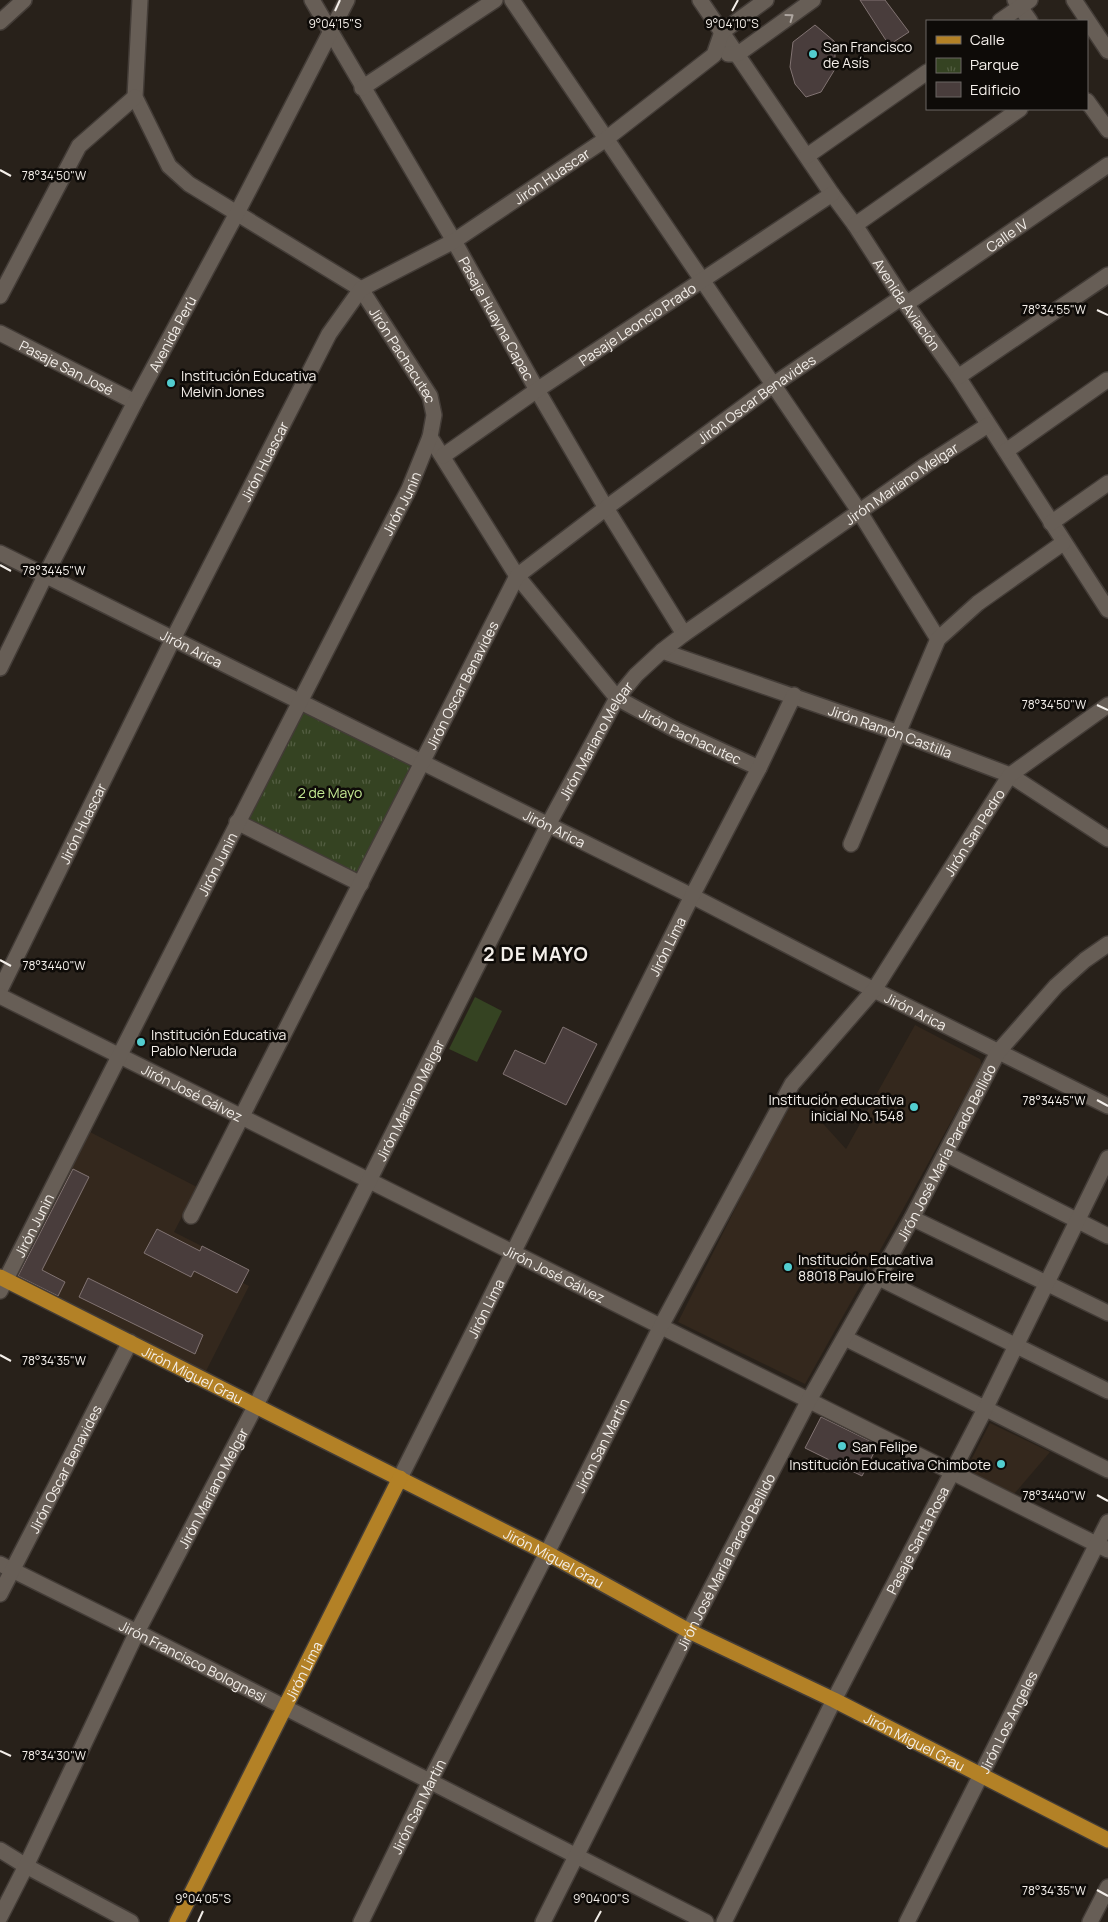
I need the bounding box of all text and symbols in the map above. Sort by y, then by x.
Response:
one-way arrow [784,14,794,23]
text: 9°04'15"S [308,15,362,32]
text: 9°04'10"S [705,15,759,32]
legend [926,20,1088,110]
text: Calle [970,29,1005,50]
place label: San Francisco de Asís [823,37,912,72]
marker: San Francisco de Asís [807,48,819,60]
text: Parque [970,54,1019,75]
text: Edificio [970,79,1021,100]
street label: Jirón Huascar [510,143,593,208]
text: 78°34'50"W [22,167,87,184]
street label: Calle IV [982,213,1032,256]
street label: Pasaje Huayna Capac [455,253,539,384]
street label: Avenida Aviación [869,254,945,354]
street label: Pasaje Leoncio Prado [575,278,699,369]
street label: Avenida Perú [144,292,200,375]
text: 78°34'55"W [1022,301,1087,318]
street label: Jirón Pachacutec [365,303,441,405]
street label: Pasaje San José [16,335,117,399]
street label: Jirón Oscar Benavides [693,349,819,447]
place label: Institución Educativa Melvin Jones [181,366,316,401]
marker: Institución Educativa Melvin Jones [165,377,177,389]
street label: Jirón Huascar [235,418,292,505]
street label: Jirón Mariano Melgar [841,437,962,529]
street label: Jirón Junin [377,469,425,538]
text: 78°34'45"W [23,562,86,579]
street label: Jirón Oscar Benavides [421,618,502,752]
street label: Jirón Arica [158,625,226,671]
street label: Jirón Mariano Melgar [554,677,637,803]
text: 78°34'50"W [1022,696,1087,713]
street label: Jirón Ramón Castilla [826,700,955,762]
street label: Jirón Pachacutec [636,703,745,768]
street label: Jirón Huascar [54,780,110,867]
park label: 2 de Mayo [298,783,362,802]
street label: Jirón San Pedro [939,785,1009,879]
street label: Jirón Arica [520,805,589,851]
street label: Jirón Junin [193,829,241,899]
street label: Jirón Lima [644,913,690,979]
district label: 2 DE MAYO [483,941,589,967]
text: 78°34'40"W [22,957,86,974]
street label: Jirón Arica [882,987,950,1034]
place label: Institución Educativa Pablo Neruda [151,1025,286,1060]
marker: Institución Educativa Pablo Neruda [135,1036,147,1048]
street label: Jirón Mariano Melgar [371,1036,448,1164]
street label: Jirón José Gálvez [139,1059,246,1125]
street label: Jirón José María Parado Bellido [892,1061,1000,1244]
place label: Institución educativa inicial No. 1548 [768,1090,904,1125]
text: 78°34'45"W [1023,1092,1086,1109]
marker: Institución educativa inicial No. 1548 [908,1101,920,1113]
street label: Jirón Junin [9,1190,58,1260]
street label: Jirón José Gálvez [501,1240,608,1306]
place label: Institución Educativa 88018 Paulo Freire [798,1250,933,1285]
marker: Institución Educativa 88018 Paulo Freire [782,1261,794,1273]
street label: Jirón Lima [462,1275,508,1341]
street label: Jirón Miguel Grau [139,1341,247,1408]
text: 78°34'35"W [22,1352,87,1369]
street label: Jirón San Martin [569,1395,633,1496]
street label: Jirón Oscar Benavides [24,1401,106,1536]
street label: Jirón Mariano Melgar [173,1424,252,1551]
place label: San Felipe [852,1437,918,1456]
marker: San Felipe [836,1440,848,1452]
place label: Institución Educativa Chimbote [789,1455,991,1474]
marker: Institución Educativa Chimbote [995,1458,1007,1470]
street label: Jirón José María Parado Bellido [672,1470,779,1653]
street label: Pasaje Santa Rosa [881,1483,953,1597]
text: 78°34'40"W [1022,1487,1086,1504]
street label: Jirón Miguel Grau [501,1523,607,1592]
street label: Jirón Francisco Bolognesi [116,1615,270,1706]
street label: Jirón Lima [280,1638,326,1704]
street label: Jirón Los Angeles [974,1667,1041,1776]
street label: Jirón Miguel Grau [861,1708,968,1775]
text: 78°34'30"W [22,1747,87,1764]
street label: Jirón San Martin [386,1755,449,1857]
text: 78°34'35"W [1022,1882,1087,1899]
text: 9°04'05"S [175,1890,231,1907]
text: 9°04'00"S [573,1890,629,1907]

